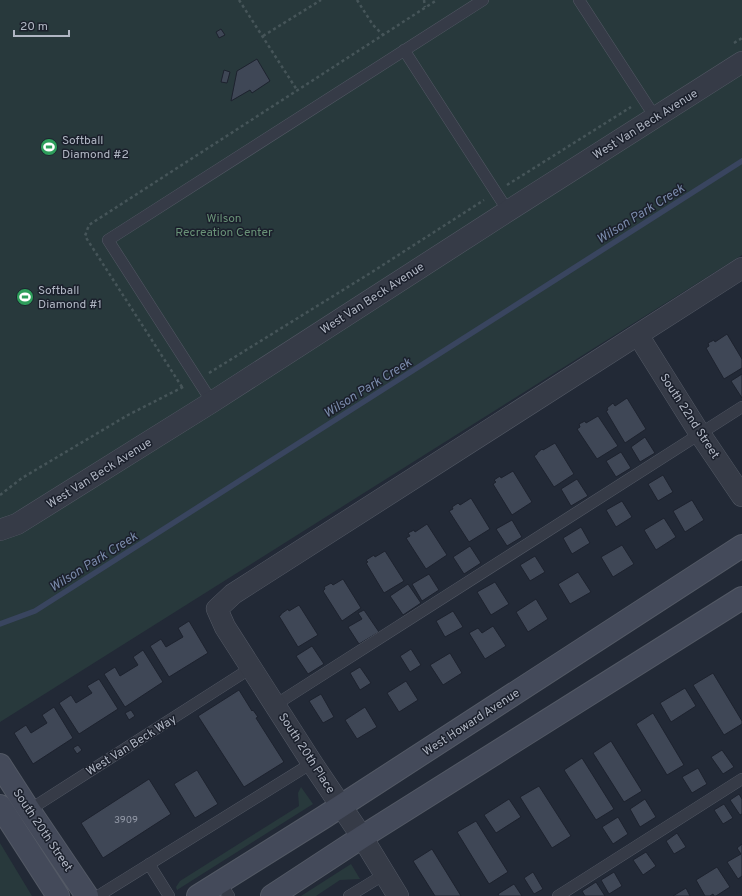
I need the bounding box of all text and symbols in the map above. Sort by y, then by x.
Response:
scale bar [14,12,69,38]
text: 20 m [20,19,48,35]
street label: West Van Beck Avenue [590,86,701,164]
place label: Softball Diamond #2 [62,133,129,163]
sports icon: Softball Diamond #2 [39,137,59,157]
water label: Wilson Park Creek [594,181,688,248]
park label: Wilson Recreation Center [175,211,273,241]
street label: West Van Beck Avenue [317,259,428,339]
place label: Softball Diamond #1 [38,283,102,313]
sports icon: Softball Diamond #1 [15,287,35,307]
water label: Wilson Park Creek [321,355,415,422]
street label: South 22nd Street [656,371,723,462]
street label: West Van Beck Avenue [44,435,155,513]
water label: Wilson Park Creek [47,529,141,596]
street label: West Howard Avenue [420,685,523,760]
street label: South 20th Place [274,710,338,797]
street label: West Van Beck Way [83,712,180,780]
street label: South 20th Street [9,786,76,875]
house number: 3909 [114,814,138,827]

